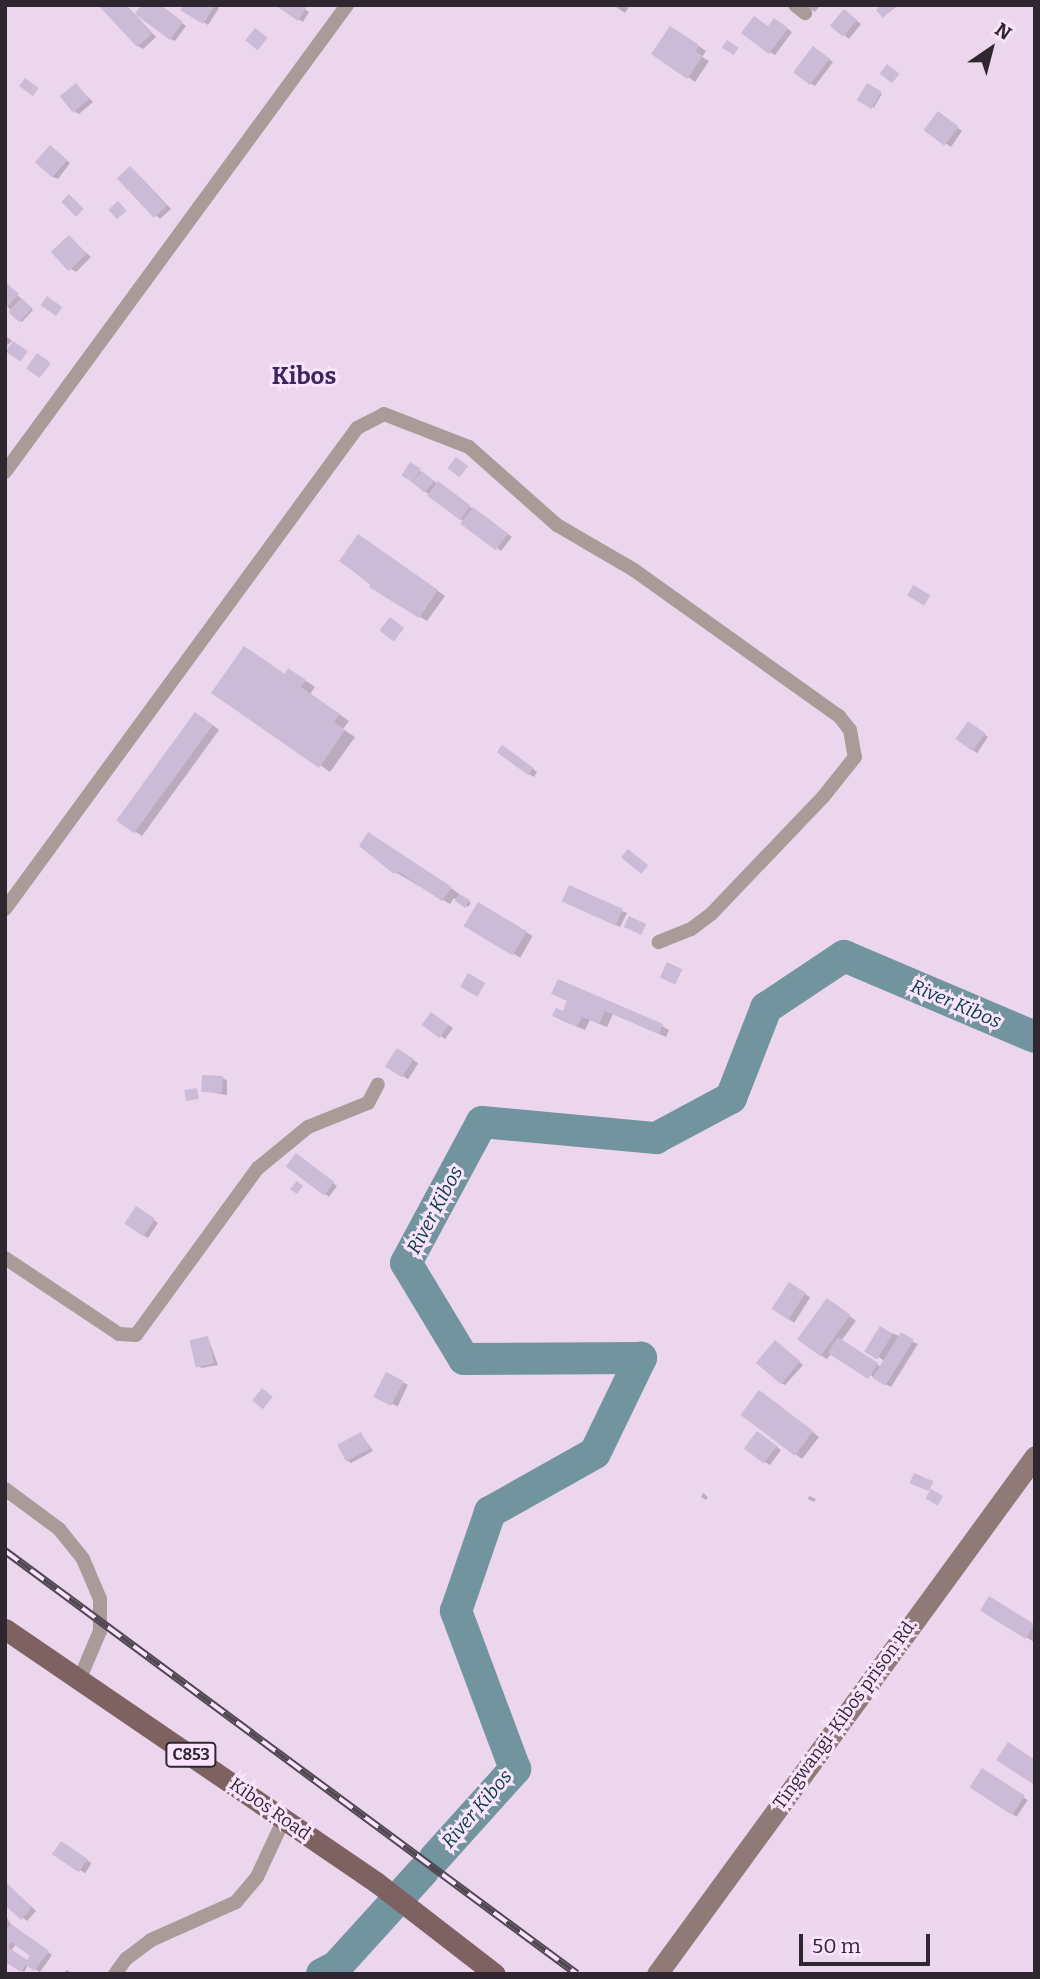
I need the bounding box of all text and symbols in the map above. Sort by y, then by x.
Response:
north arrow [956,14,1026,84]
text: N [991,18,1016,45]
district label: Kibos [272,363,336,391]
water label: River Kibos [907,975,1005,1033]
water label: River Kibos [402,1162,468,1258]
street label: Tingwangi-Kibos prison Rd. [769,1615,921,1813]
road number: C853 [165,1742,217,1768]
water label: River Kibos [437,1765,517,1853]
street label: Kibos Road [226,1773,314,1845]
scale bar [802,1920,933,1964]
text: 50 m [812,1933,861,1959]

